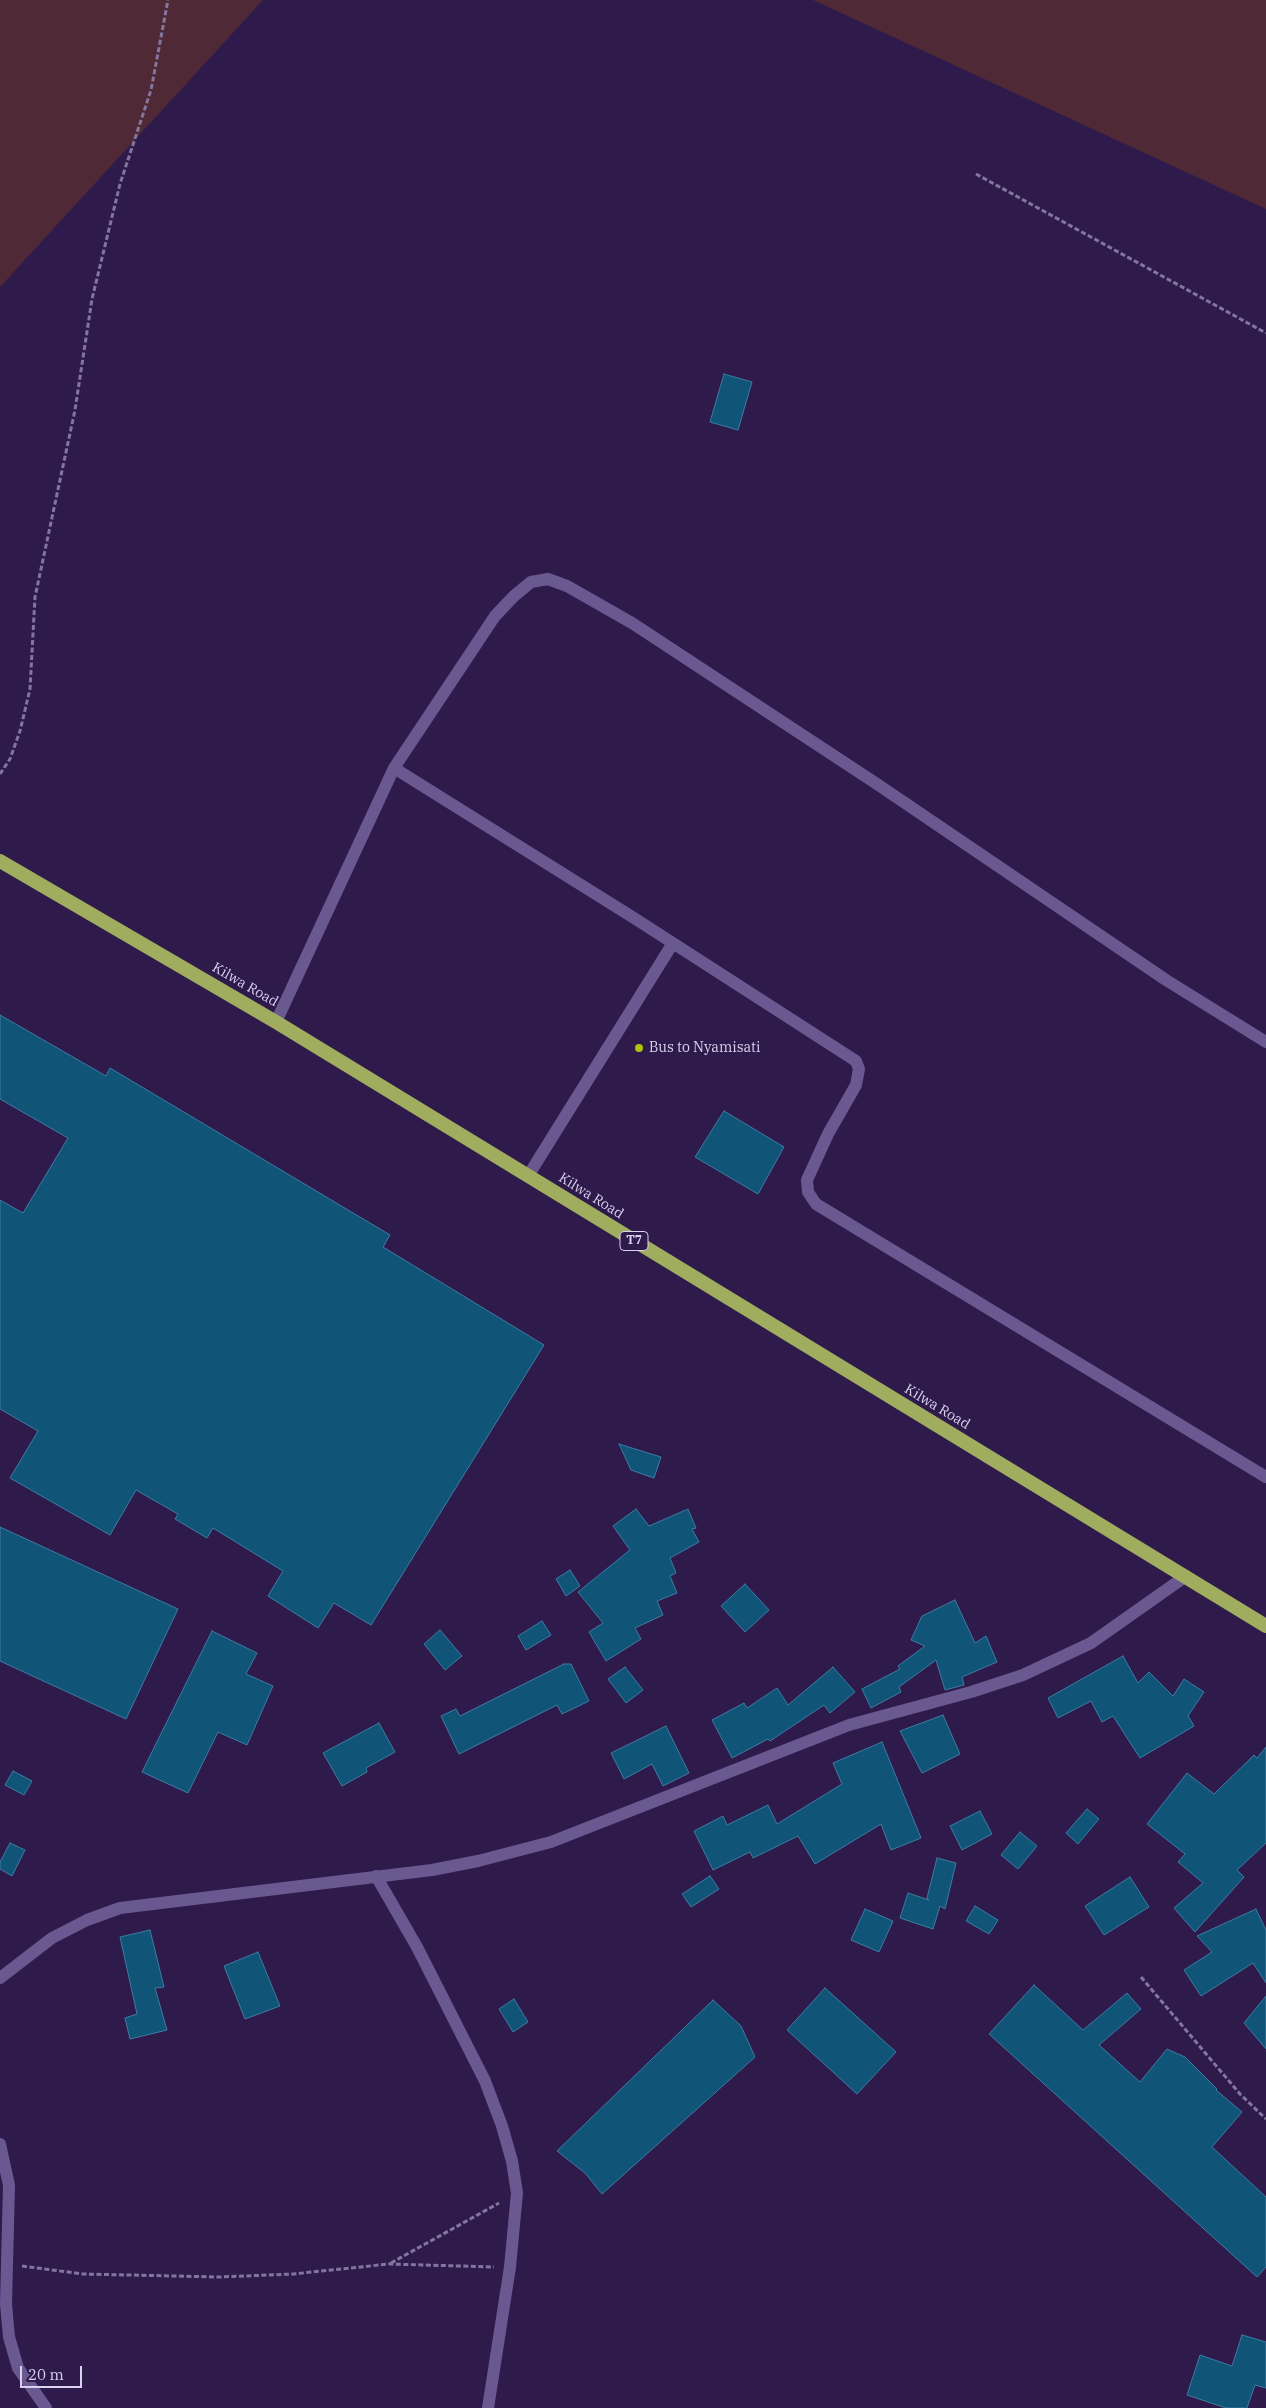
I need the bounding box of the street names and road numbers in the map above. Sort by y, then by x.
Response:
street label: Kilwa Road [209,959,281,1011]
street label: Kilwa Road [555,1169,627,1223]
road number: T7 [620,1232,648,1250]
street label: Kilwa Road [901,1381,973,1433]

